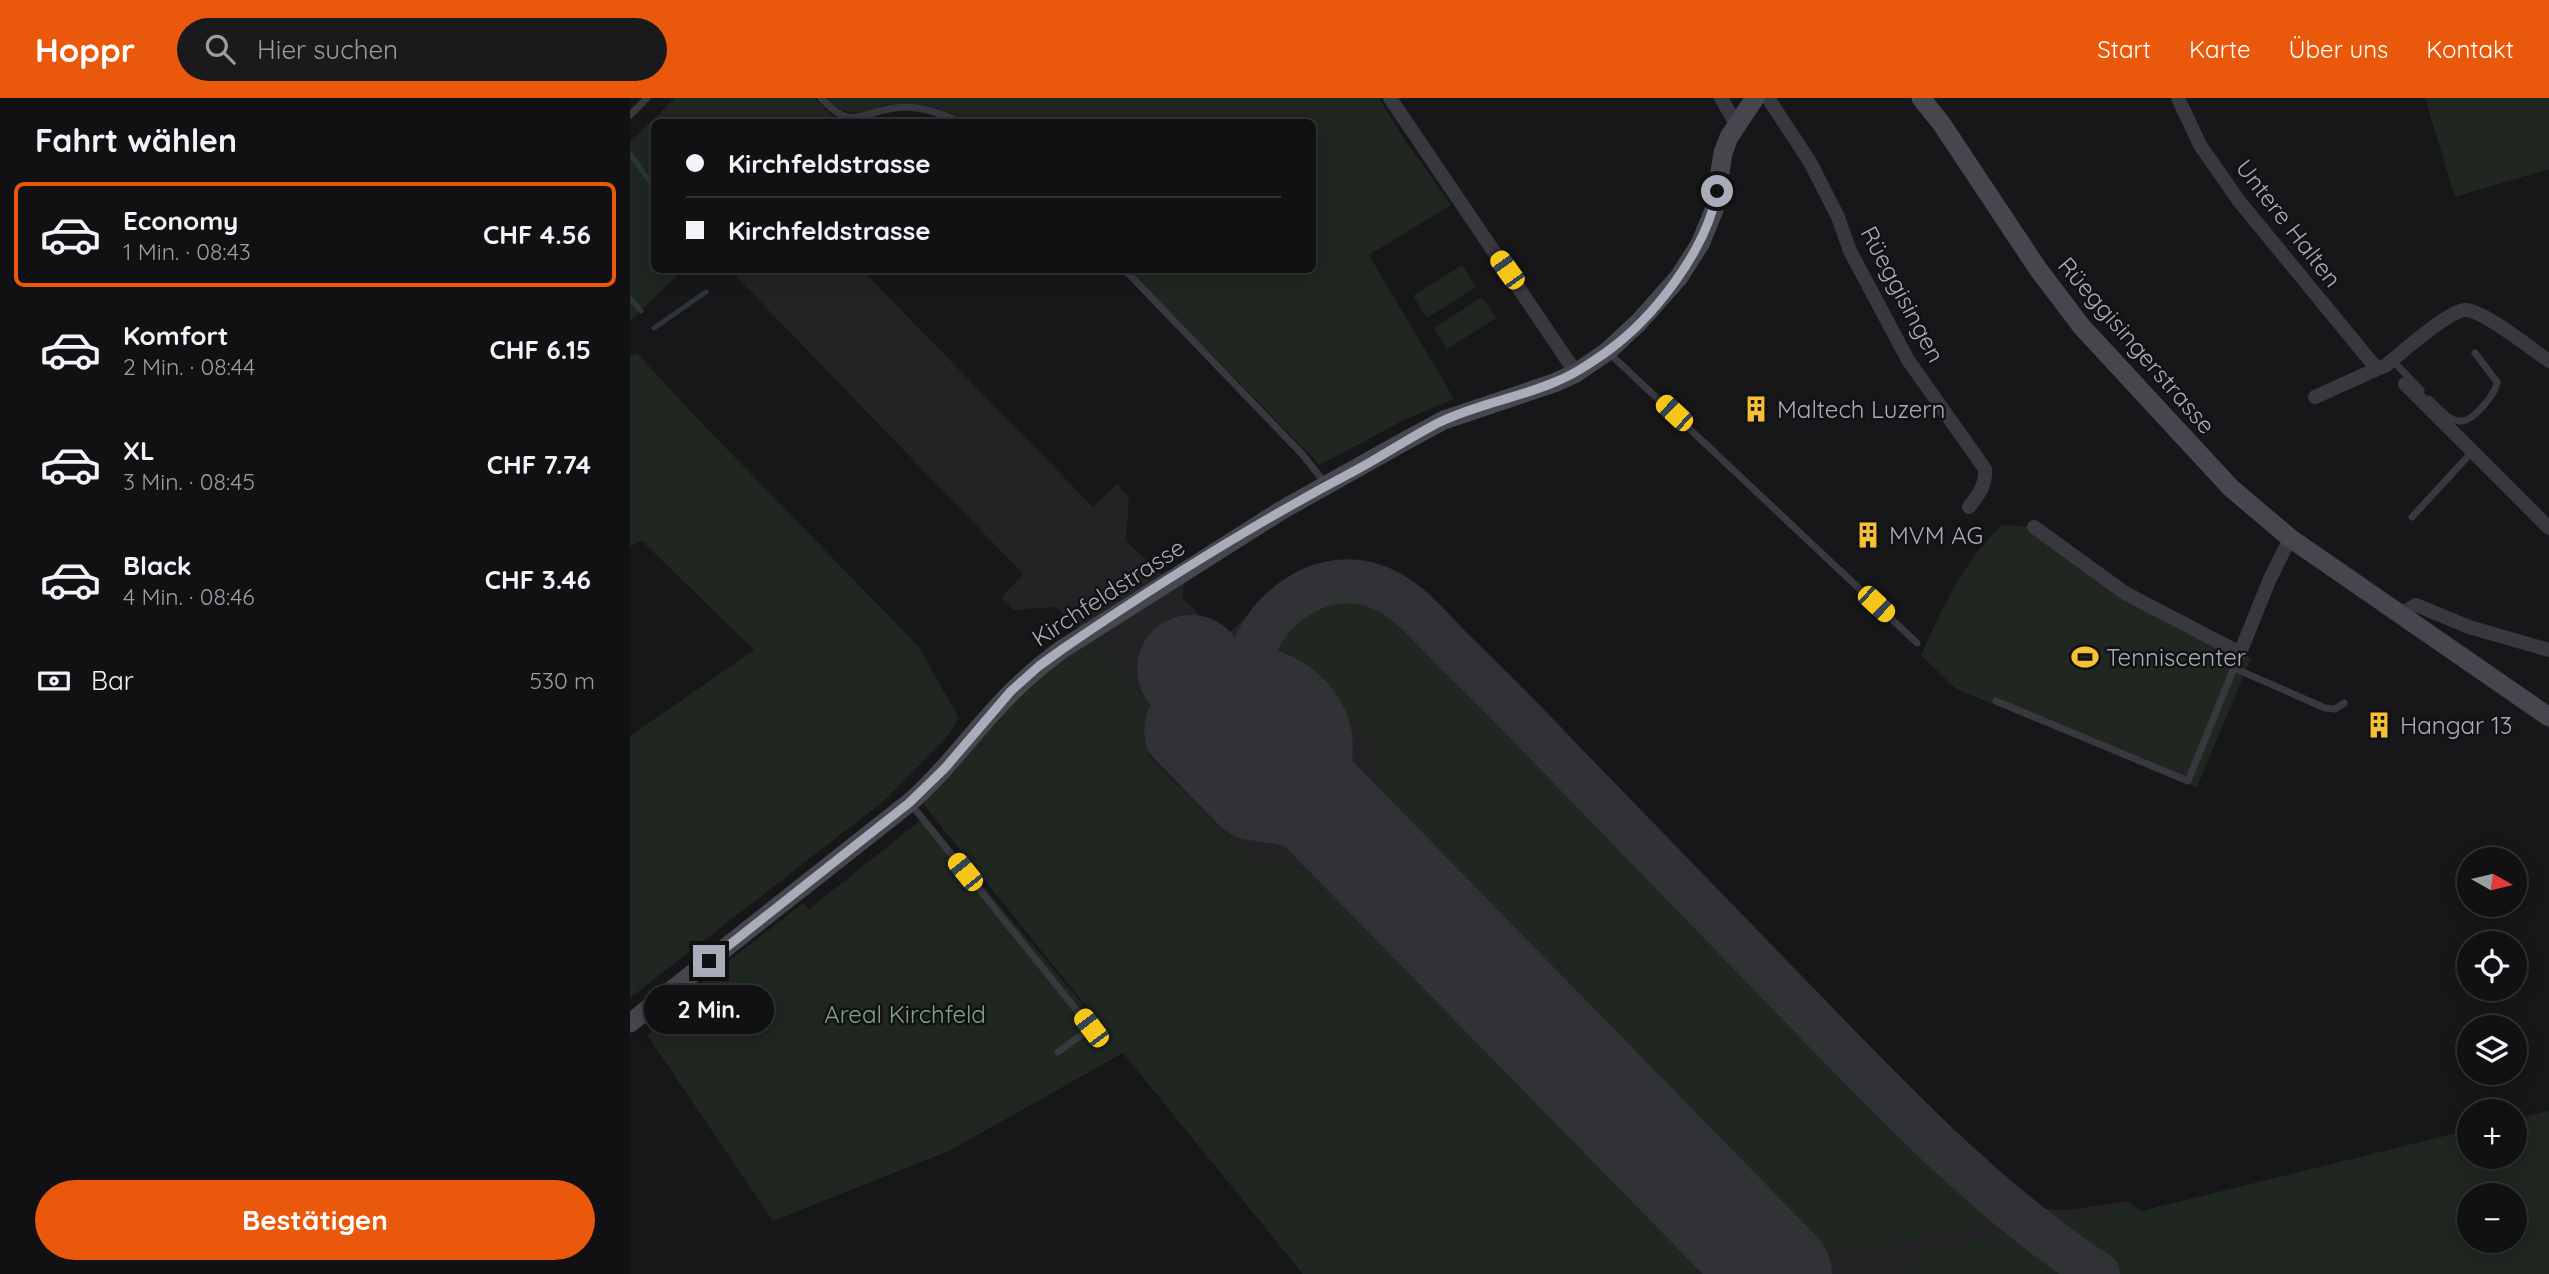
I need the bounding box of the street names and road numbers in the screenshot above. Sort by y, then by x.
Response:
street label: Untere Halten [2230,153,2348,293]
street label: Rüeggisingen [1854,221,1952,367]
street label: Rüeggisingerstrasse [2052,250,2222,440]
street label: Kirchfeldstrasse [1026,531,1190,653]

